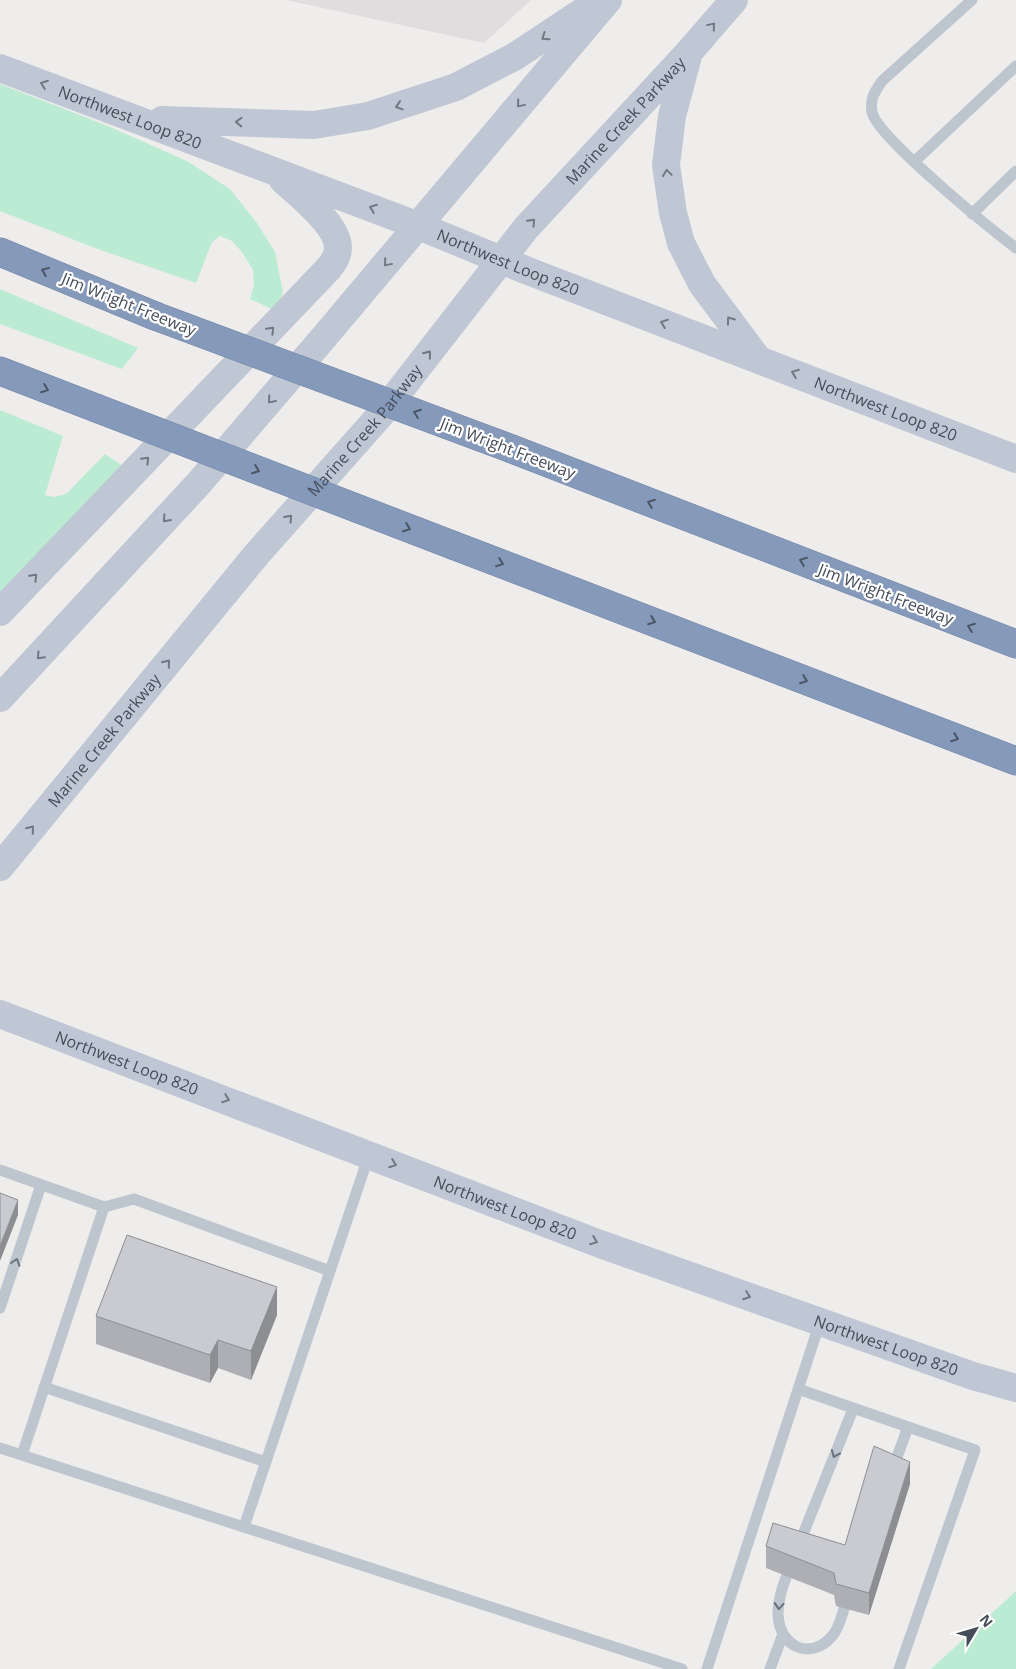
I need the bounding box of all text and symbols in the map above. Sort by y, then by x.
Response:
one-way arrow [706,23,714,32]
one-way arrow [541,31,551,40]
street label: Marine Creek Parkway [561,51,691,189]
one-way arrow [40,80,49,90]
street label: Northwest Loop 820 [55,80,205,154]
one-way arrow [517,99,526,108]
one-way arrow [396,100,404,110]
one-way arrow [235,117,243,128]
one-way arrow [663,169,673,177]
one-way arrow [370,204,378,214]
one-way arrow [526,218,535,227]
street label: Northwest Loop 820 [434,224,582,301]
one-way arrow [385,257,393,266]
one-way arrow [41,266,50,277]
street label: Jim Wright Freeway [57,266,200,341]
one-way arrow [727,316,736,326]
one-way arrow [660,319,669,329]
one-way arrow [265,326,274,335]
one-way arrow [422,350,431,360]
street label: Marine Creek Parkway [302,359,428,501]
one-way arrow [791,369,800,380]
street label: Northwest Loop 820 [811,371,960,446]
one-way arrow [41,383,49,393]
one-way arrow [267,394,276,403]
one-way arrow [413,409,422,419]
street label: Jim Wright Freeway [435,411,580,484]
one-way arrow [140,457,149,466]
one-way arrow [251,464,259,474]
one-way arrow [647,498,656,509]
one-way arrow [163,513,172,522]
one-way arrow [283,514,292,523]
one-way arrow [402,522,411,532]
one-way arrow [495,557,504,568]
one-way arrow [799,557,808,568]
street label: Jim Wright Freeway [813,557,958,630]
one-way arrow [28,574,37,583]
one-way arrow [647,615,656,626]
one-way arrow [967,622,975,632]
one-way arrow [37,650,46,659]
one-way arrow [162,660,170,669]
street label: Marine Creek Parkway [43,668,166,812]
one-way arrow [799,674,807,684]
one-way arrow [951,732,959,742]
one-way arrow [25,826,33,835]
street label: Northwest Loop 820 [52,1025,202,1100]
one-way arrow [221,1093,229,1103]
one-way arrow [389,1158,397,1168]
street label: Northwest Loop 820 [430,1170,580,1245]
one-way arrow [589,1235,598,1246]
one-way arrow [10,1258,20,1267]
one-way arrow [742,1290,751,1300]
street label: Northwest Loop 820 [811,1310,961,1381]
one-way arrow [831,1449,841,1458]
one-way arrow [774,1602,785,1610]
north arrow [951,1604,1001,1654]
text: N [976,1610,998,1631]

